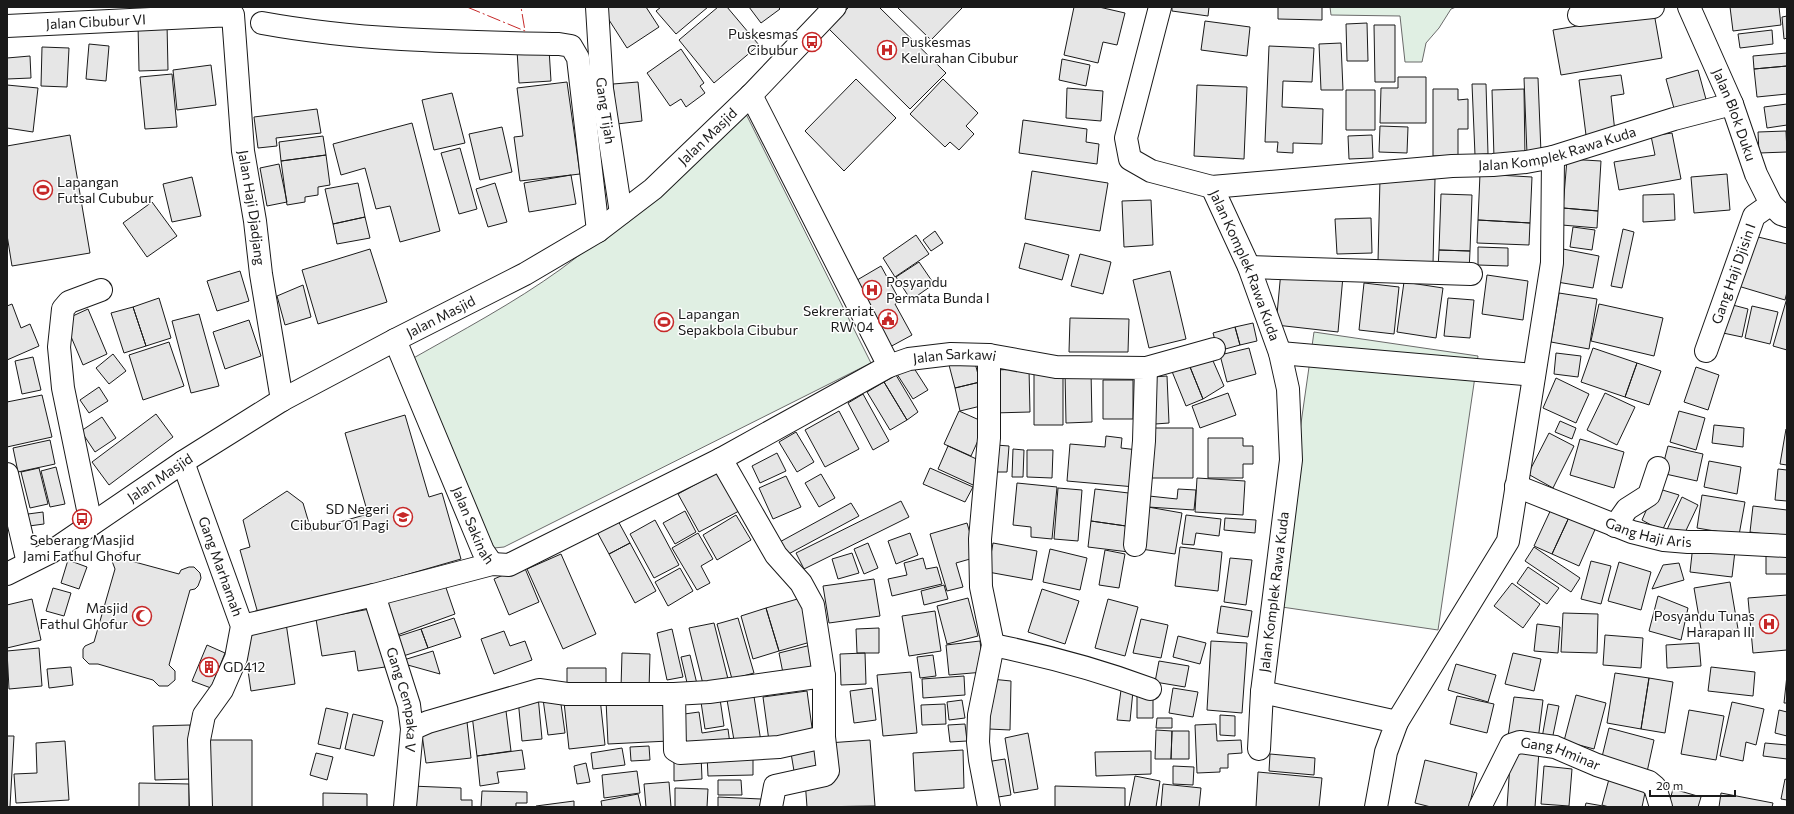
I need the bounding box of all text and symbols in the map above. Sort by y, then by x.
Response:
street label: Jalan Cibubur VI [45,10,146,32]
place label: Puskesmas Cibubur [728,25,798,58]
bus stop icon: Puskesmas Cibubur [801,31,823,53]
place label: Puskesmas Kelurahan Cibubur [901,33,1019,66]
hospital icon: Puskesmas Kelurahan Cibubur [876,39,898,61]
street label: Jalan Blok Duku [1709,66,1760,163]
street label: Gang Tijah [593,77,619,145]
street label: Jalan Masjid [674,104,740,169]
street label: Jalan Komplek Rawa Kuda [1478,122,1638,173]
street label: Jalan Haji Djadjang [235,149,269,267]
place label: Lapangan Futsal Cububur [57,173,154,206]
sports icon: Lapangan Futsal Cububur [32,179,54,201]
street label: Jalan Komplek Rawa Kuda [1206,187,1284,343]
street label: Gang Haji Djisin I [1707,221,1759,326]
place label: Posyandu Permata Bunda I [886,273,990,306]
hospital icon: Posyandu Permata Bunda I [861,279,883,301]
street label: Jalan Masjid [403,292,478,341]
place label: Sekrerariat RW 04 [803,302,875,335]
place label: Lapangan Sepakbola Cibubur [678,305,798,338]
public building icon: Sekrerariat RW 04 [877,308,899,330]
sports icon: Lapangan Sepakbola Cibubur [653,311,675,333]
street label: Jalan Sarkawi [912,345,998,366]
street label: Jalan Masjid [124,449,195,506]
street label: Jalan Sakinah [449,484,498,567]
place label: SD Negeri Cibubur 01 Pagi [290,500,389,533]
school or university icon: SD Negeri Cibubur 01 Pagi [392,506,414,528]
bus stop icon: Seberang Masjid Jami Fathul Ghofur [71,508,93,530]
street label: Jalan Komplek Rawa Kuda [1255,511,1292,673]
street label: Gang Haji Aris [1603,513,1692,550]
street label: Gang Marhamah [195,514,247,619]
place label: Seberang Masjid Jami Fathul Ghofur [23,531,142,564]
place label: Masjid Fathul Ghofur [40,599,128,632]
mosque icon: Masjid Fathul Ghofur [131,605,153,627]
place label: Posyandu Tunas Harapan III [1654,607,1755,640]
hospital icon: Posyandu Tunas Harapan III [1758,613,1780,635]
street label: Gang Cempaka V [383,645,421,753]
building icon: GD412 [198,656,220,678]
place label: GD412 [223,658,266,675]
street label: Gang Hminar [1519,733,1603,774]
scale bar [1650,772,1735,798]
text: 20 m [1656,778,1683,792]

